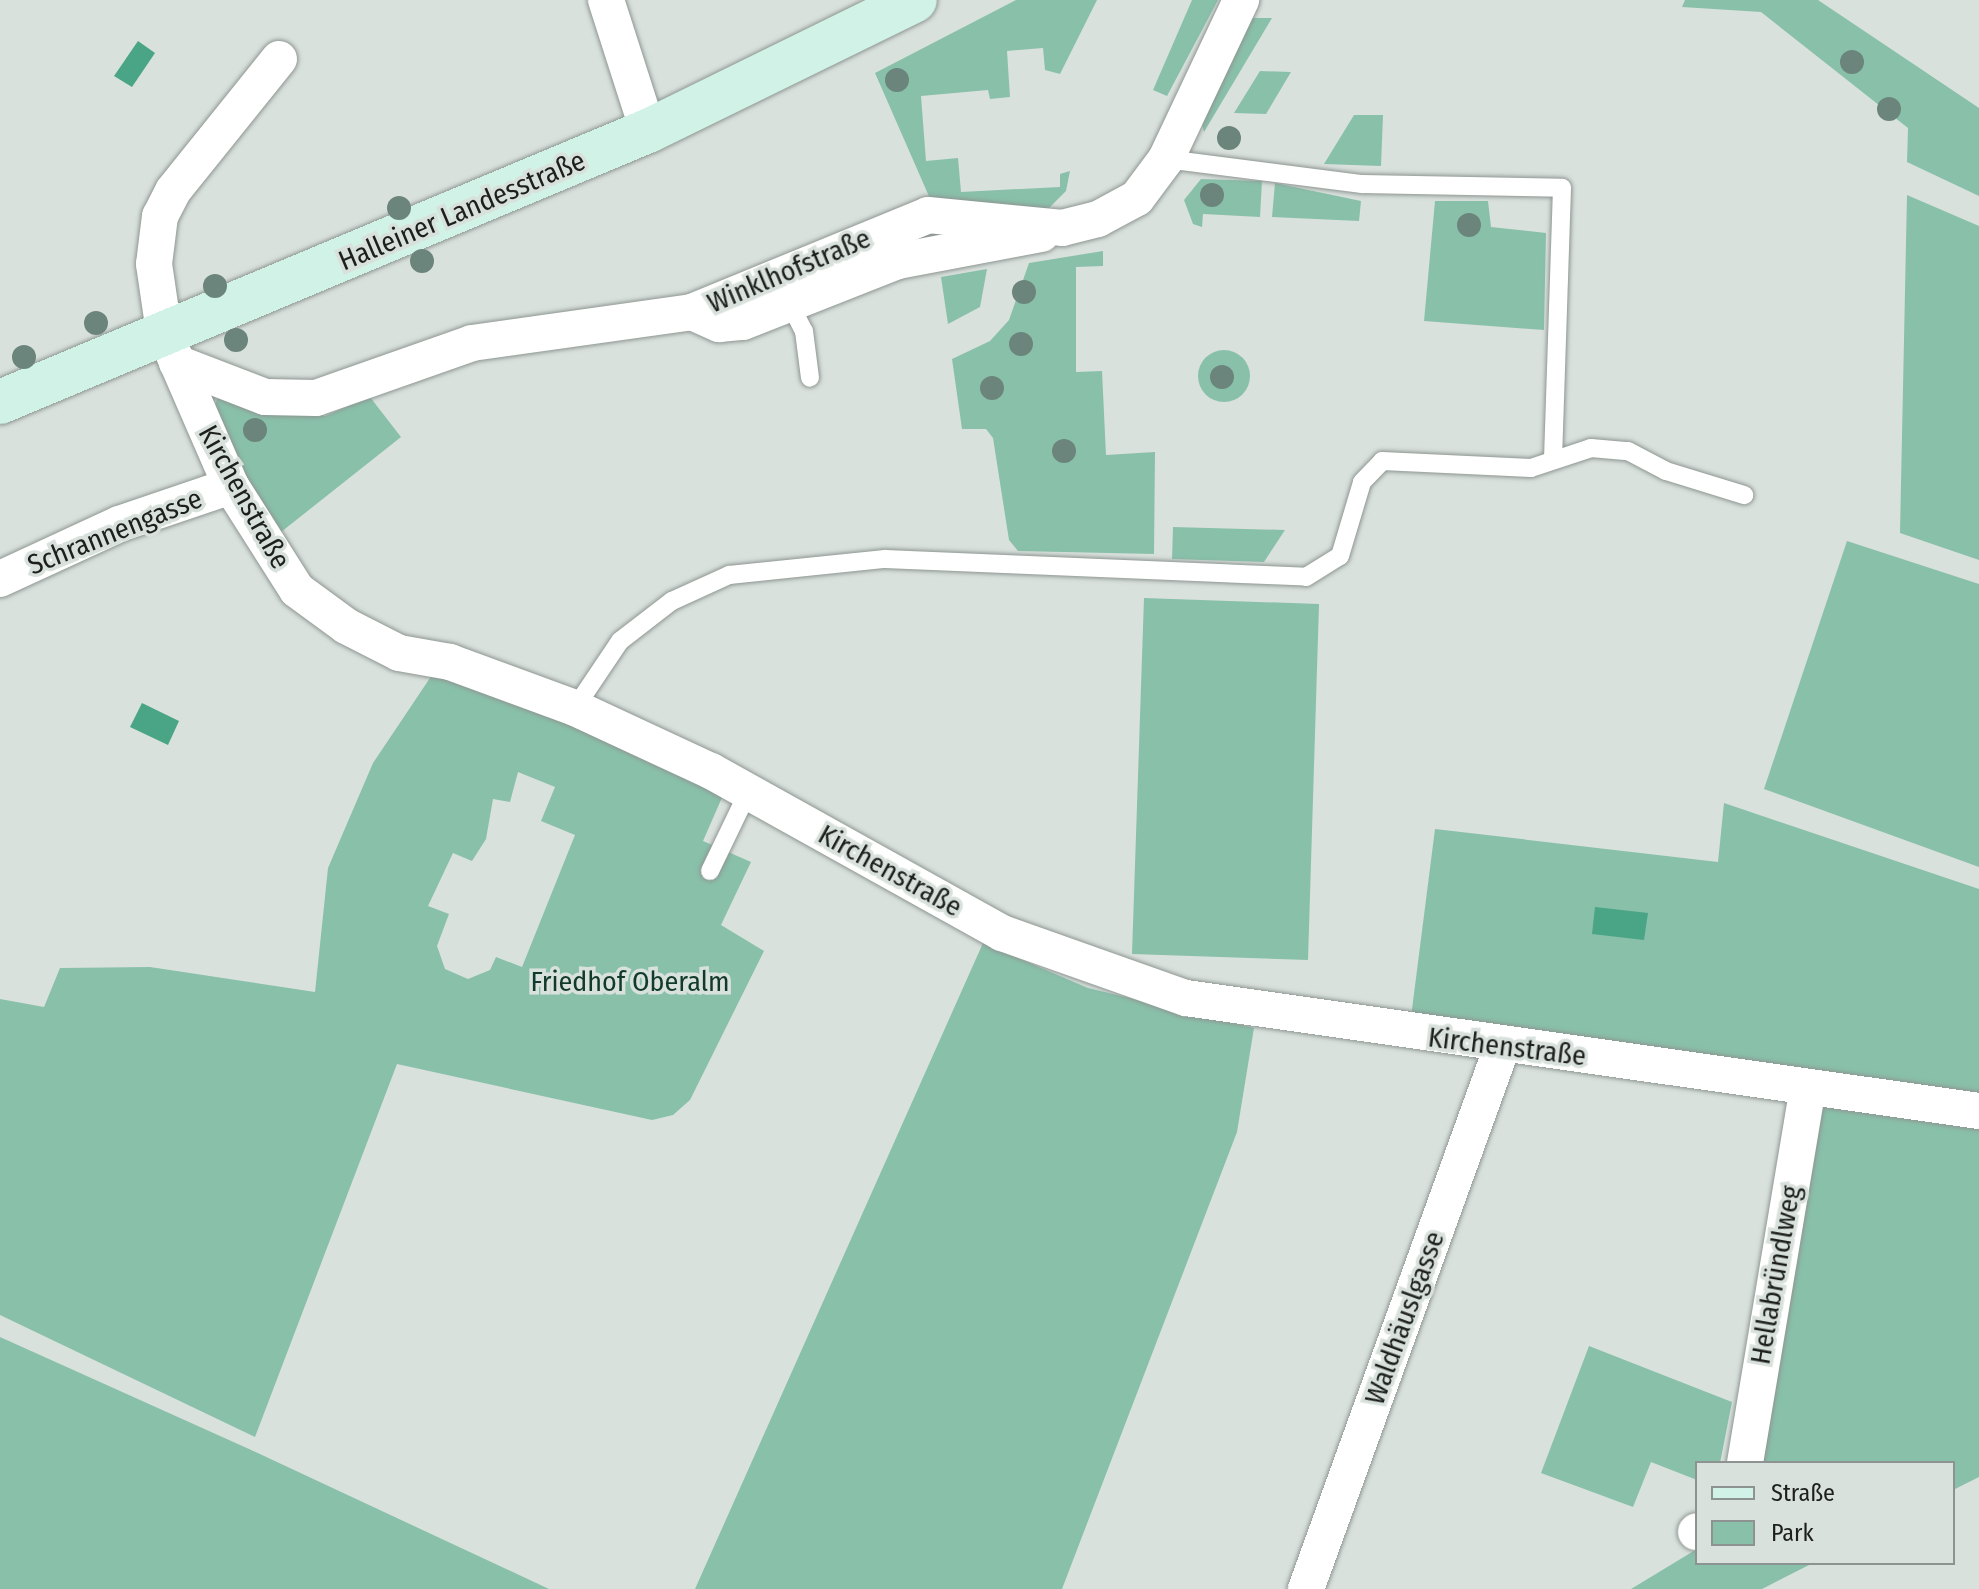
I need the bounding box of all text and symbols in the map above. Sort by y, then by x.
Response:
street label: Halleiner Landesstraße [334,144,590,278]
street label: Winklhofstraße [702,222,876,320]
street label: Kirchenstraße [191,419,297,575]
street label: Schrannengasse [23,482,207,582]
street label: Kirchenstraße [812,818,968,924]
park label: Friedhof Oberalm [530,965,730,999]
street label: Kirchenstraße [1426,1021,1588,1073]
street label: Hellabründlweg [1744,1183,1808,1367]
street label: Waldhäuslgasse [1358,1227,1452,1409]
legend [1695,1461,1955,1565]
text: Straße [1771,1479,1835,1507]
text: Park [1771,1519,1814,1547]

